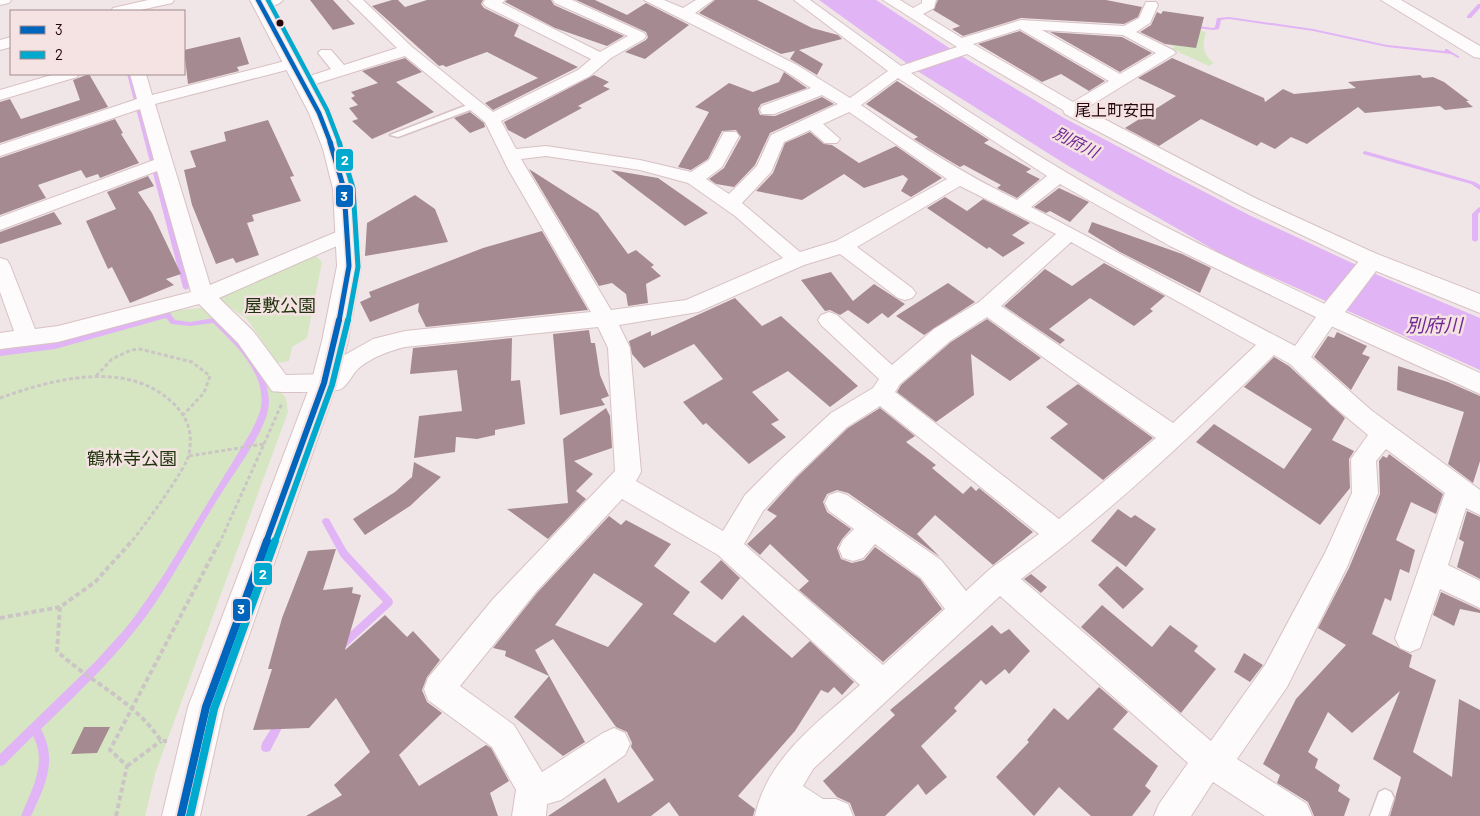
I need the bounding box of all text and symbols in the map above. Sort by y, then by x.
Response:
legend [10,10,185,75]
unlabelled marker [275,18,285,28]
text: 3 [55,20,63,38]
text: 2 [55,45,63,63]
district label: 尾上町安田 [1075,100,1155,119]
water label: 別府川 [1051,122,1104,162]
line badge: 2 [335,148,354,172]
text: 2 [341,151,349,168]
line badge: 3 [335,184,354,208]
text: 3 [340,187,348,204]
park label: 屋敷公園 [244,294,316,316]
water label: 別府川 [1405,313,1464,336]
park label: 鶴林寺公園 [87,447,177,469]
line badge: 2 [253,562,273,586]
text: 2 [259,565,267,582]
line badge: 3 [232,598,251,622]
text: 3 [237,600,245,617]

